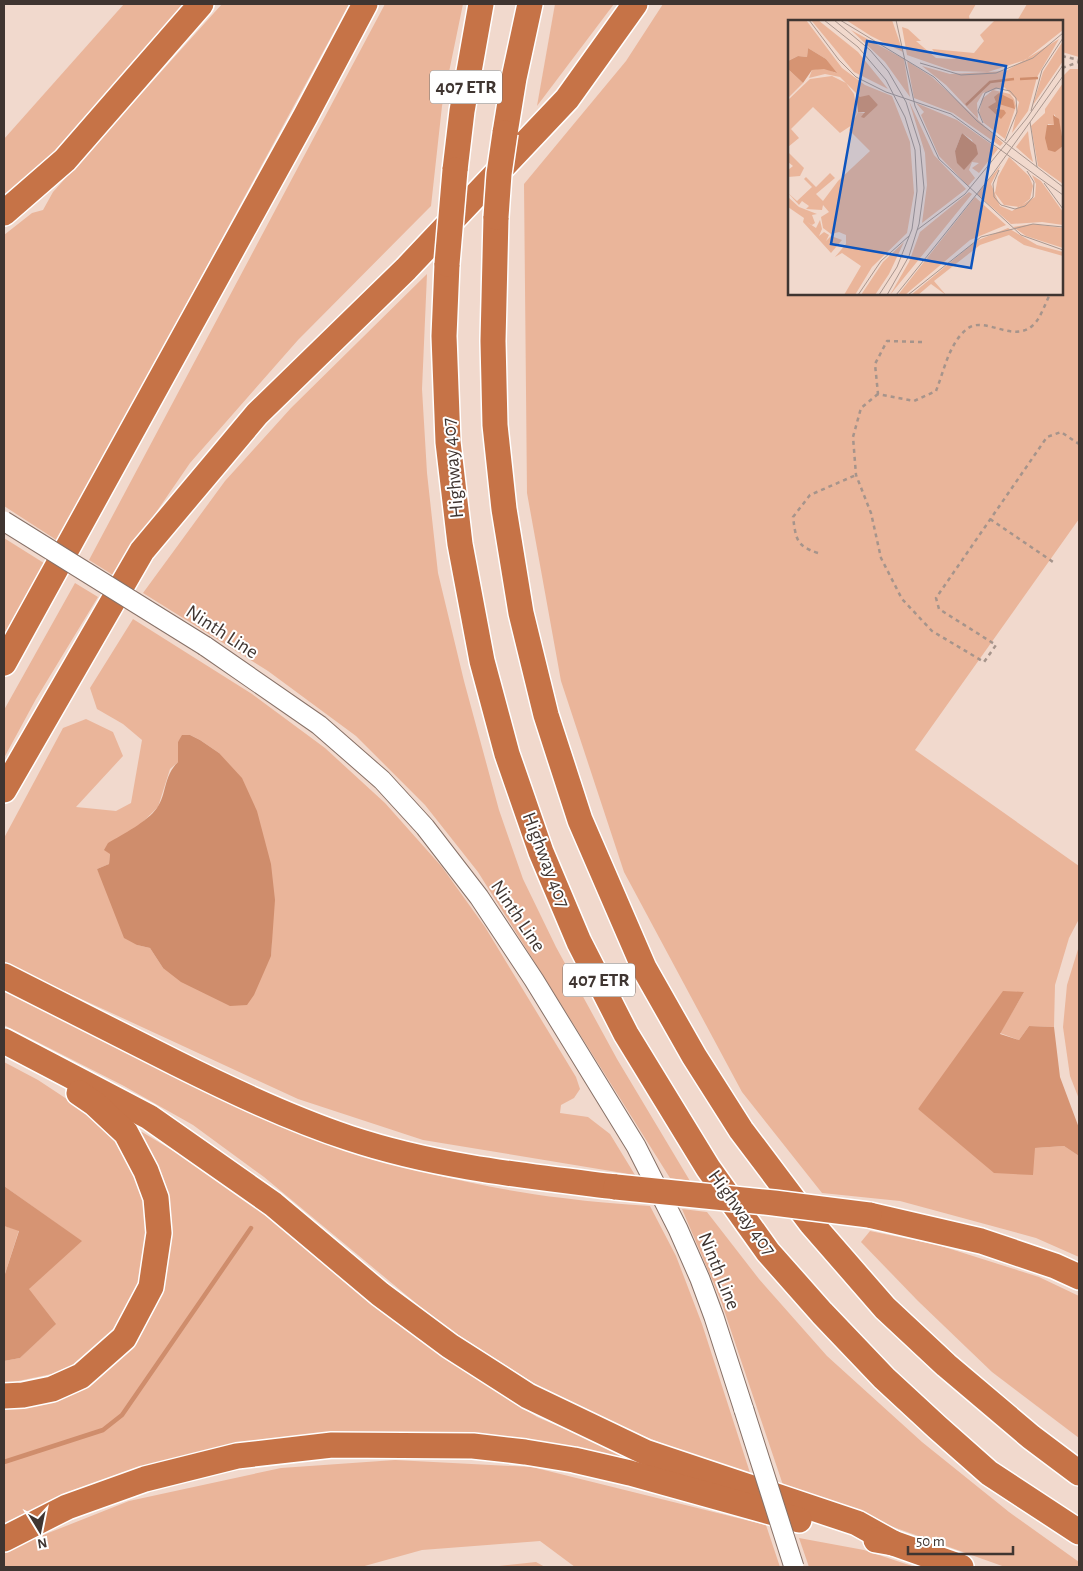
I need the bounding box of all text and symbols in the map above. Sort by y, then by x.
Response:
inset map [788,20,1063,295]
road number: 407 ETR [430,70,502,104]
street label: Highway 407 [439,417,467,519]
street label: Ninth Line [182,601,262,663]
street label: Highway 407 [519,809,573,911]
street label: Ninth Line [487,877,549,955]
road number: 407 ETR [563,964,635,996]
street label: Highway 407 [704,1166,780,1260]
street label: Ninth Line [694,1229,744,1313]
north arrow [15,1506,65,1556]
scale bar [908,1524,1013,1556]
text: 50 m [916,1534,945,1549]
text: N [36,1535,48,1551]

